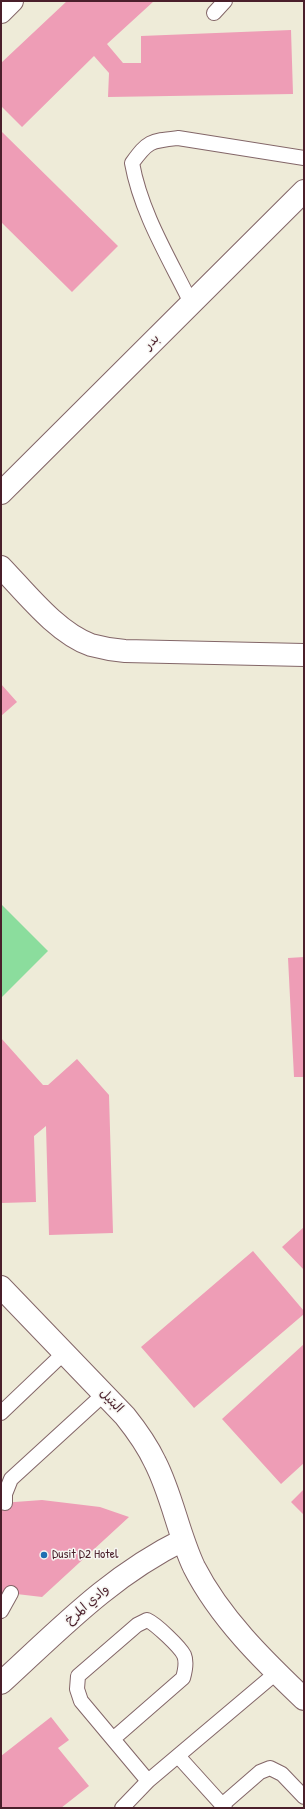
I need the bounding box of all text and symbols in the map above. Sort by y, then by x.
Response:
street label: بدر [141,331,163,353]
street label: البتيل [96,1386,126,1416]
place label: Dusit D2 Hotel [52,1547,118,1563]
marker: Dusit D2 Hotel [39,1550,49,1560]
street label: وادي المرخ [62,1582,112,1628]

